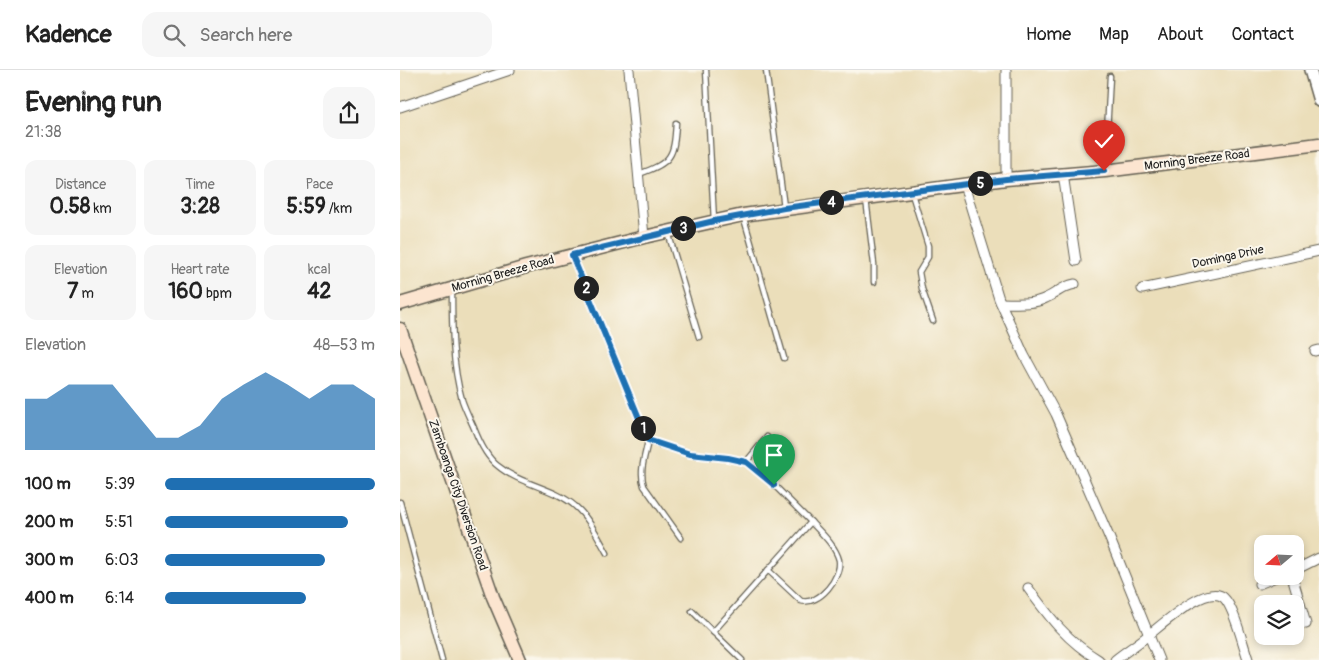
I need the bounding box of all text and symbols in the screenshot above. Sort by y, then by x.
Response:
search box [142,12,492,57]
text: Kadence [25,20,112,49]
icon: search [160,21,188,49]
text: Search here [200,23,292,47]
text: Home [1026,23,1071,46]
text: Map [1099,23,1129,46]
text: About [1157,23,1203,46]
text: Contact [1231,23,1294,46]
text: Evening run [25,85,162,120]
button: share [323,87,375,139]
pin [1083,120,1125,171]
text: 21:38 [25,122,61,142]
icon: check [1090,127,1118,155]
street label: Morning Breeze Road [1144,146,1251,174]
pin: 5 [968,170,992,196]
text: 5 [977,175,984,192]
text: Distance [55,176,106,193]
text: Time [185,176,215,193]
text: Pace [305,176,333,193]
pin: 4 [818,190,844,214]
text: 0.58 [50,193,90,220]
text: 3:28 [180,193,220,220]
text: 5:59 [287,193,326,220]
text: 4 [827,194,836,211]
text: km [90,200,112,217]
text: /km [326,200,352,217]
pin: 3 [670,216,696,240]
text: 3 [680,220,687,237]
street label: Dominga Drive [1191,242,1265,272]
street label: Morning Breeze Road [450,252,556,296]
text: Elevation [54,261,107,278]
text: Heart rate [170,261,230,278]
text: kcal [308,261,331,278]
pin: 2 [574,276,598,300]
text: 7 [67,278,78,305]
text: 160 [168,278,203,305]
text: 42 [307,278,331,305]
text: 2 [583,280,590,297]
text: m [78,285,94,302]
text: bpm [203,285,232,302]
text: Elevation [25,335,86,355]
text: 48–53 m [313,335,375,355]
pin: 1 [630,416,656,440]
street label: Zamboanga City Diversion Road [425,417,491,573]
text: 1 [641,420,646,437]
pin [753,434,795,485]
icon: arrive [760,441,788,469]
text: 100 m [25,474,71,494]
text: 5:39 [105,474,135,494]
text: 200 m [25,512,73,532]
text: 5:51 [105,512,133,532]
north arrow [1254,535,1304,585]
map controls [1254,535,1304,645]
text: 300 m [25,550,73,570]
text: 6:03 [105,550,138,570]
text: 400 m [25,588,74,608]
text: 6:14 [105,588,134,608]
button: layers [1254,595,1304,645]

